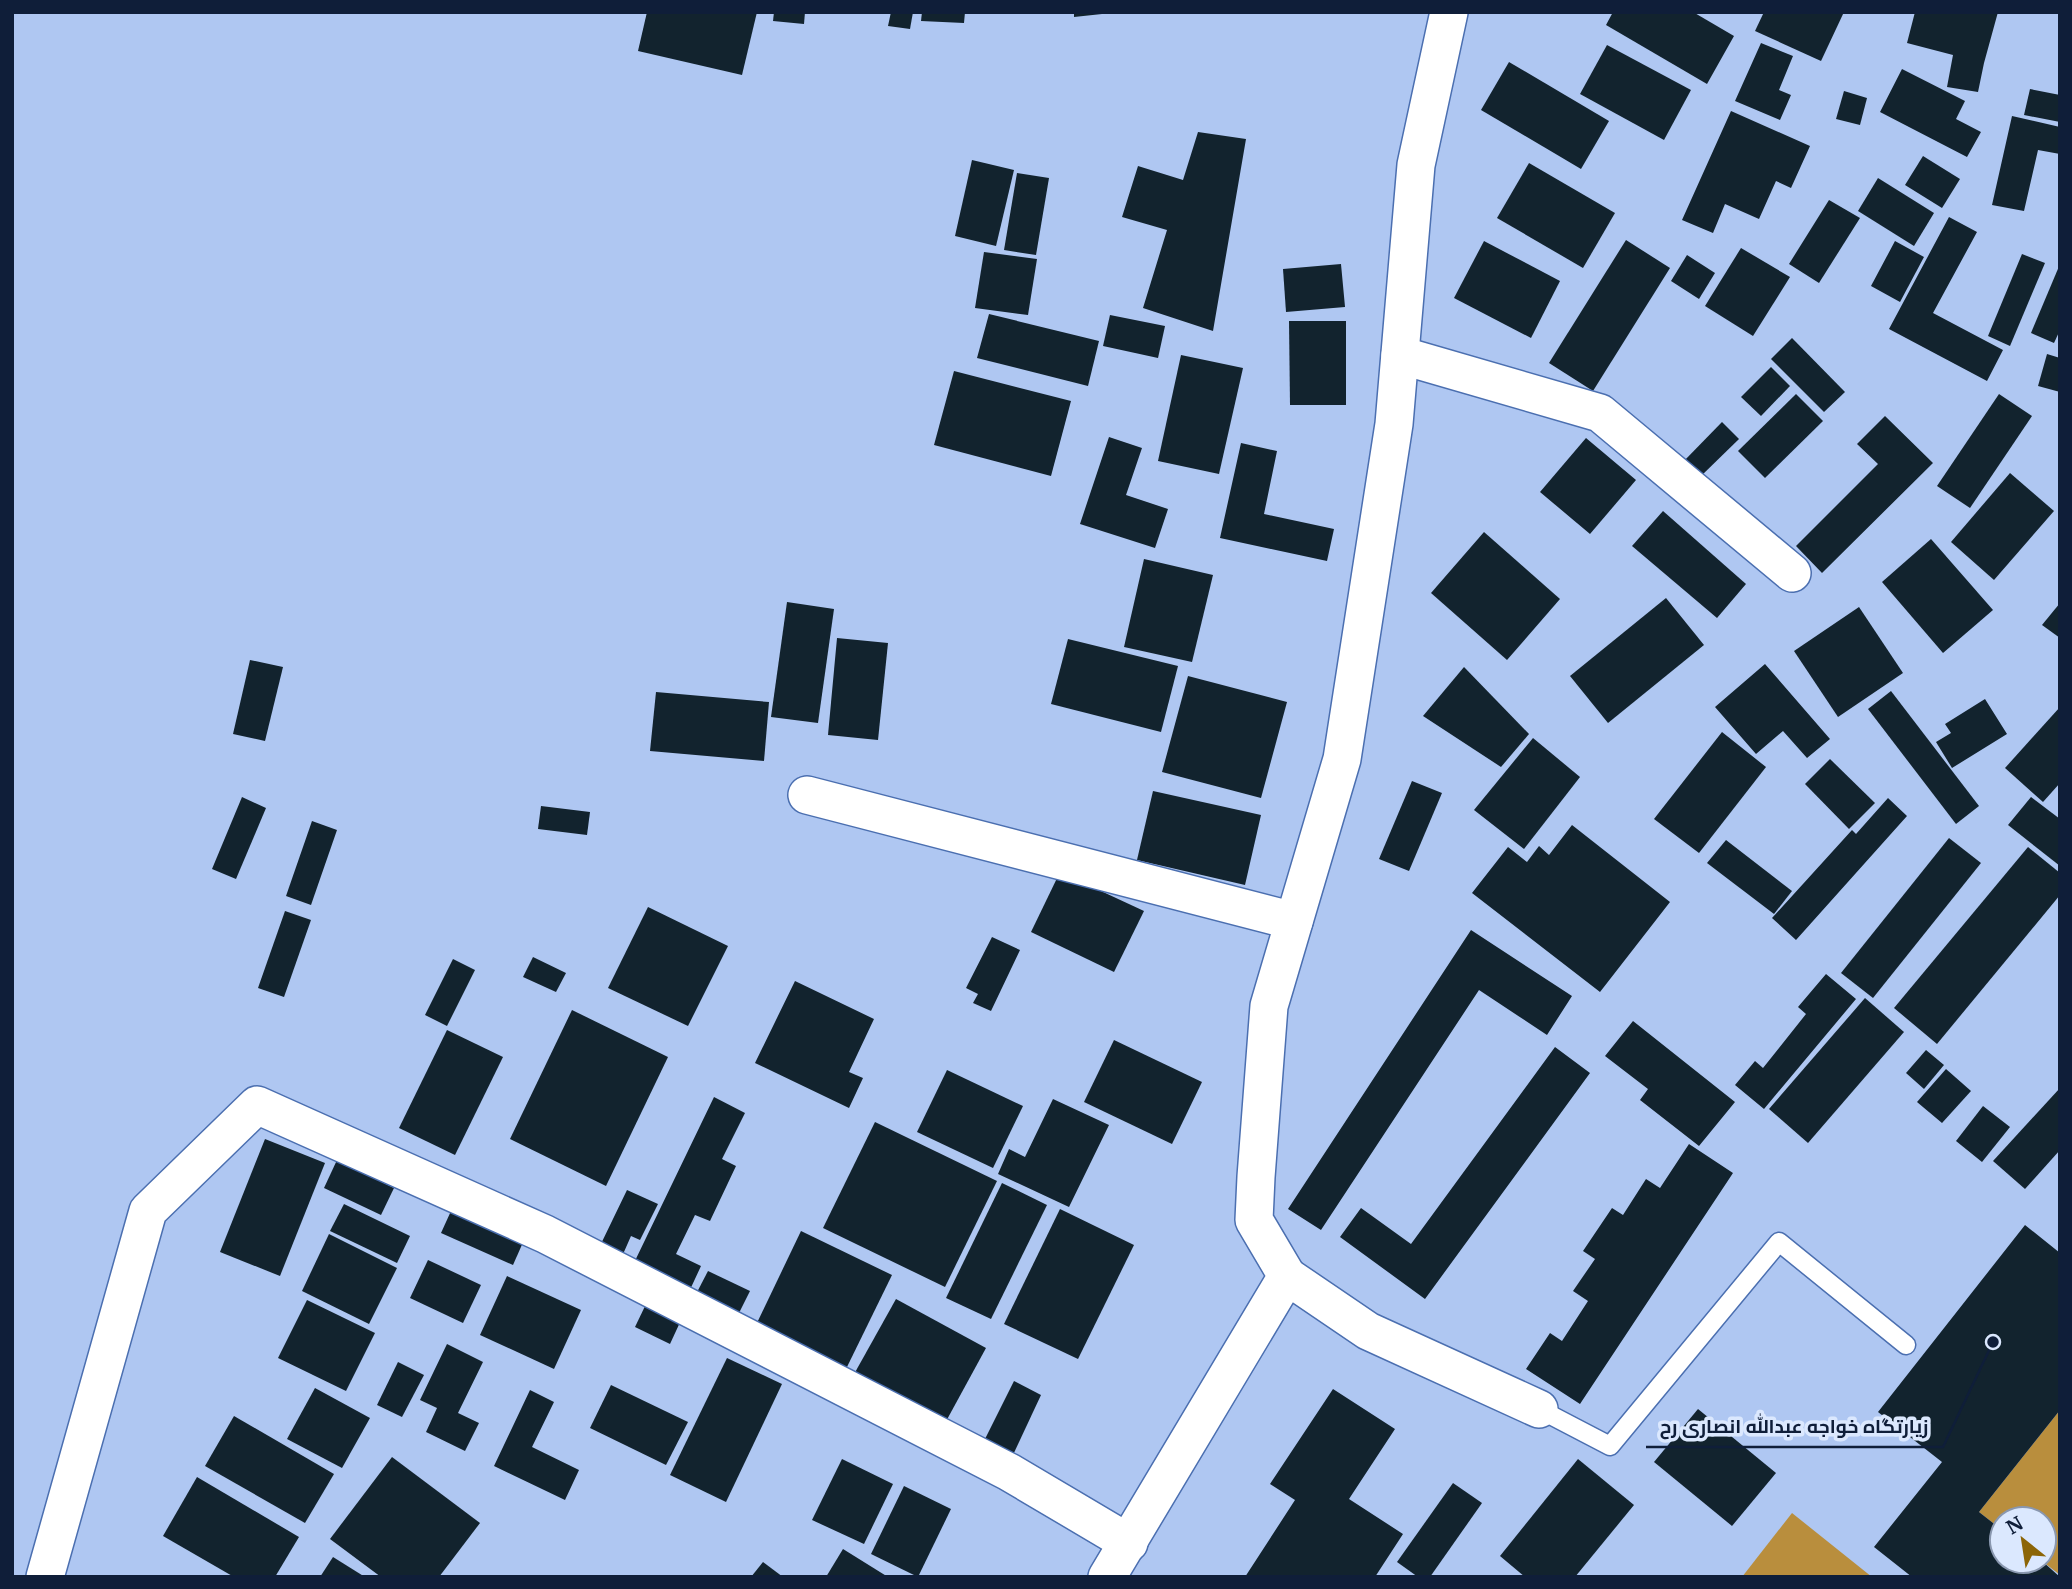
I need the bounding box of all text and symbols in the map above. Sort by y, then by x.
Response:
callout: زیارتگاه خواجه عبدالله انصاری رح [1646,1407,1943,1447]
text: زیارتگاه خواجه عبدالله انصاری رح [1660,1413,1928,1440]
north arrow [1988,1505,2058,1575]
text: N [2002,1511,2027,1539]

